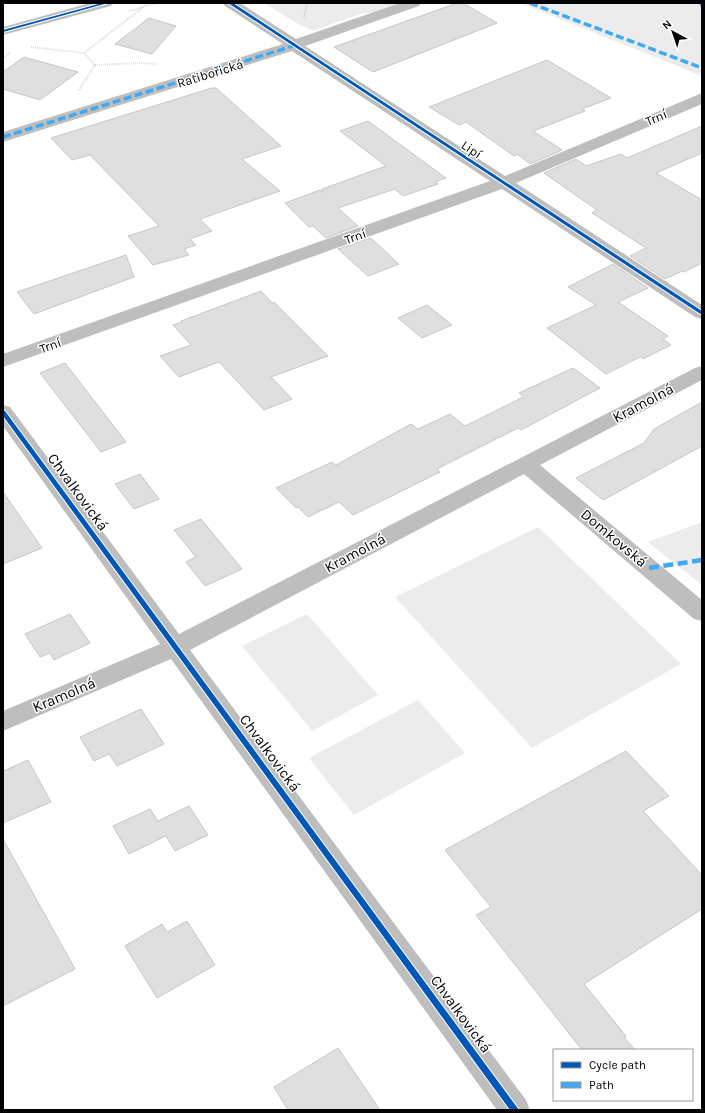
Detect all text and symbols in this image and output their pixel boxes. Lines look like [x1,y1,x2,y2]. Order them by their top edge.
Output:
north arrow [653,12,693,52]
text: N [660,17,674,32]
street label: Ratibořická [175,56,245,91]
street label: Trní [643,106,669,129]
street label: Lipí [459,137,485,162]
street label: Trní [342,226,368,247]
street label: Trní [37,335,63,356]
street label: Kramolná [609,379,677,427]
street label: Chvalkovická [44,450,112,534]
street label: Domkovská [577,505,651,571]
street label: Kramolná [321,529,389,577]
street label: Kramolná [30,674,98,716]
street label: Chvalkovická [236,711,304,795]
street label: Chvalkovická [427,972,495,1056]
legend [553,1049,693,1101]
text: Cycle path [589,1058,646,1072]
text: Path [589,1078,614,1092]

